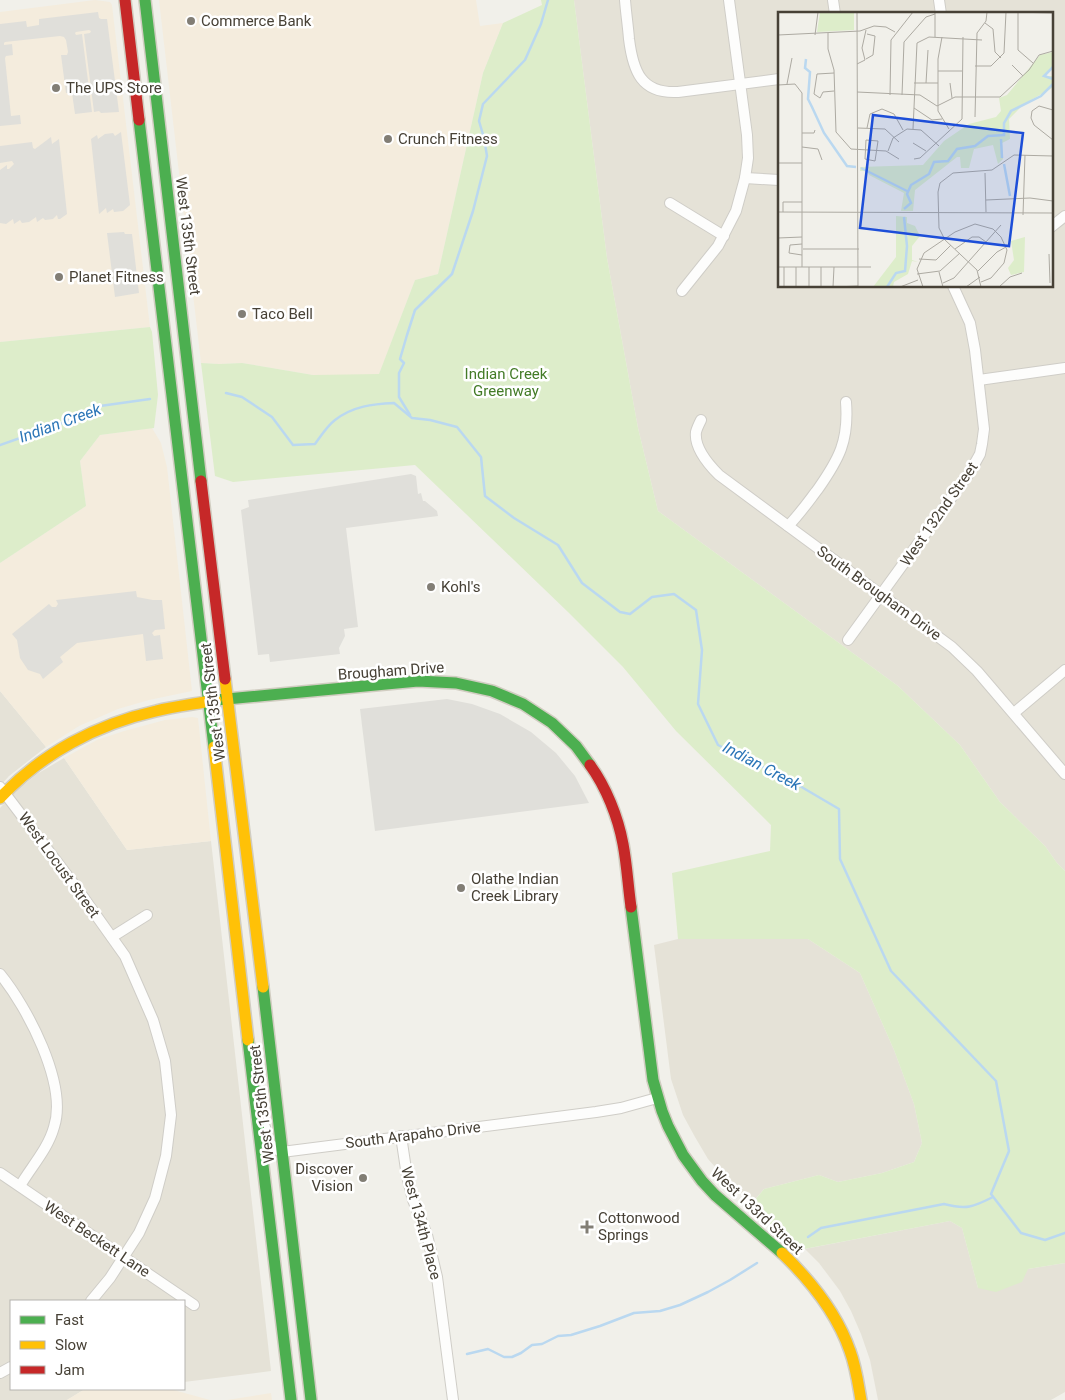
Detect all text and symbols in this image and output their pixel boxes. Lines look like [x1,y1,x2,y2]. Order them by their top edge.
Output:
place label: Commerce Bank [201,12,312,30]
inset map [778,12,1052,288]
marker: Commerce Bank [185,15,197,27]
place label: The UPS Store [66,79,162,97]
marker: The UPS Store [50,82,62,94]
place label: Crunch Fitness [398,130,498,148]
marker: Crunch Fitness [382,133,394,145]
street label: West 135th Street [172,176,204,296]
place label: Planet Fitness [69,268,164,286]
marker: Planet Fitness [53,271,65,283]
place label: Taco Bell [252,305,313,323]
marker: Taco Bell [236,308,248,320]
park label: Indian Creek Greenway [465,365,548,400]
water label: Indian Creek [16,399,105,447]
street label: West 132nd Street [896,458,982,569]
street label: South Brougham Drive [813,542,945,644]
place label: Kohl's [441,578,480,596]
marker: Kohl's [425,581,437,593]
street label: West 135th Street [197,642,229,762]
street label: Brougham Drive [337,658,445,684]
water label: Indian Creek [720,737,805,795]
street label: West Locust Street [15,809,103,921]
place label: Olathe Indian Creek Library [471,870,559,905]
marker: Olathe Indian Creek Library [455,882,467,894]
street label: West 135th Street [246,1044,278,1164]
street label: South Arapaho Drive [344,1118,482,1152]
place label: Discover Vision [295,1160,353,1195]
street label: West 134th Place [397,1164,445,1282]
street label: West 133rd Street [707,1164,807,1258]
marker: Discover Vision [357,1172,369,1184]
street label: West Beckett Lane [41,1197,153,1281]
place label: Cottonwood Springs [598,1209,680,1244]
marker: Cottonwood Springs [580,1220,594,1234]
legend [10,1300,185,1390]
text: Fast [55,1311,84,1329]
text: Slow [55,1336,87,1354]
text: Jam [55,1361,85,1379]

